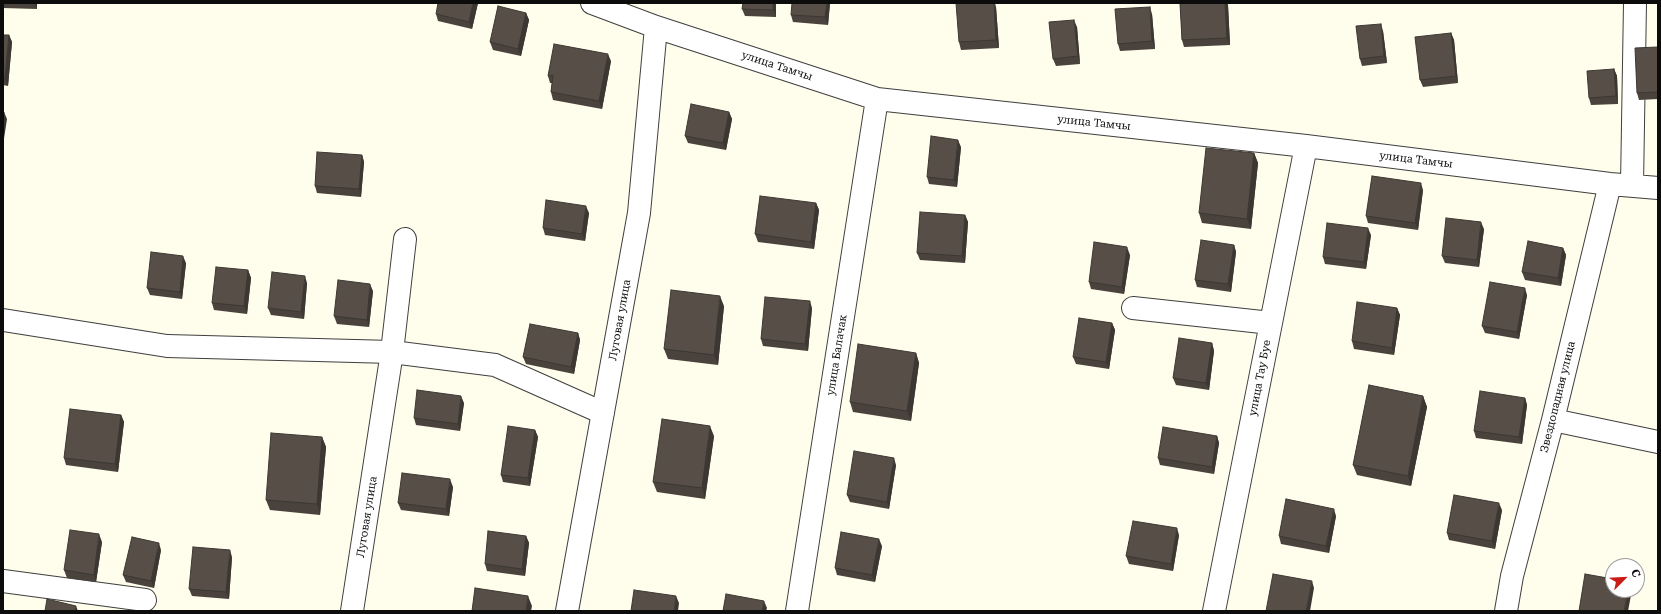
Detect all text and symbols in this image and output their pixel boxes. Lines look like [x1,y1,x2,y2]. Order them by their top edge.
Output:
street label: улица Тамчы [740,48,814,84]
street label: улица Тамчы [1057,113,1131,133]
street label: улица Тамчы [1379,149,1453,171]
street label: Луговая улица [606,278,634,362]
street label: улица Балачак [824,313,850,397]
street label: улица Тау Буе [1246,339,1274,417]
street label: Звездопадная улица [1538,340,1578,454]
street label: Луговая улица [354,475,380,559]
north arrow [1605,558,1645,598]
text: С [1628,567,1643,579]

